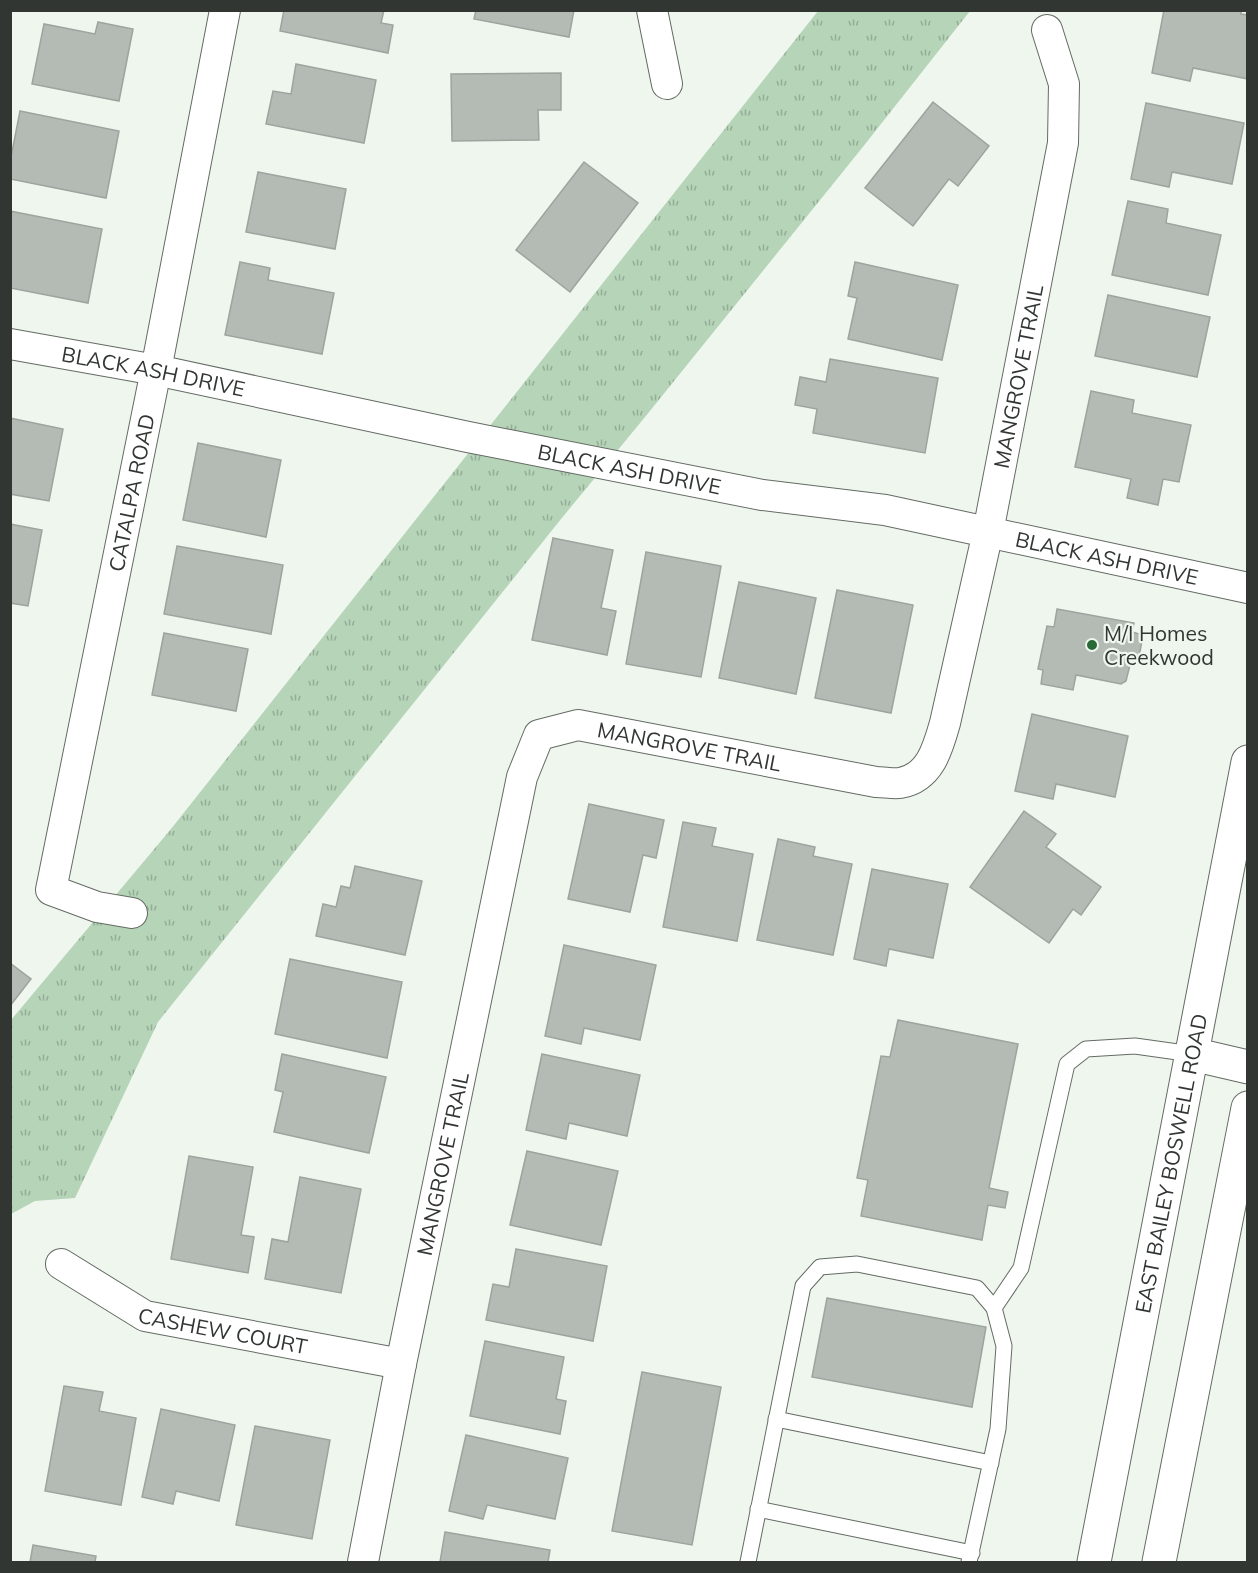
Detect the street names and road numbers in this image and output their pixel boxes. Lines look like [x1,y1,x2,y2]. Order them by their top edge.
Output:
street label: MANGROVE TRAIL [988,282,1049,471]
street label: BLACK ASH DRIVE [60,340,248,402]
street label: CATALPA ROAD [103,411,160,574]
street label: BLACK ASH DRIVE [536,438,723,500]
street label: BLACK ASH DRIVE [1013,525,1201,590]
street label: MANGROVE TRAIL [595,716,784,777]
street label: EAST BAILEY BOSWELL ROAD [1129,1011,1212,1315]
street label: MANGROVE TRAIL [411,1069,474,1258]
street label: CASHEW COURT [136,1302,310,1359]

